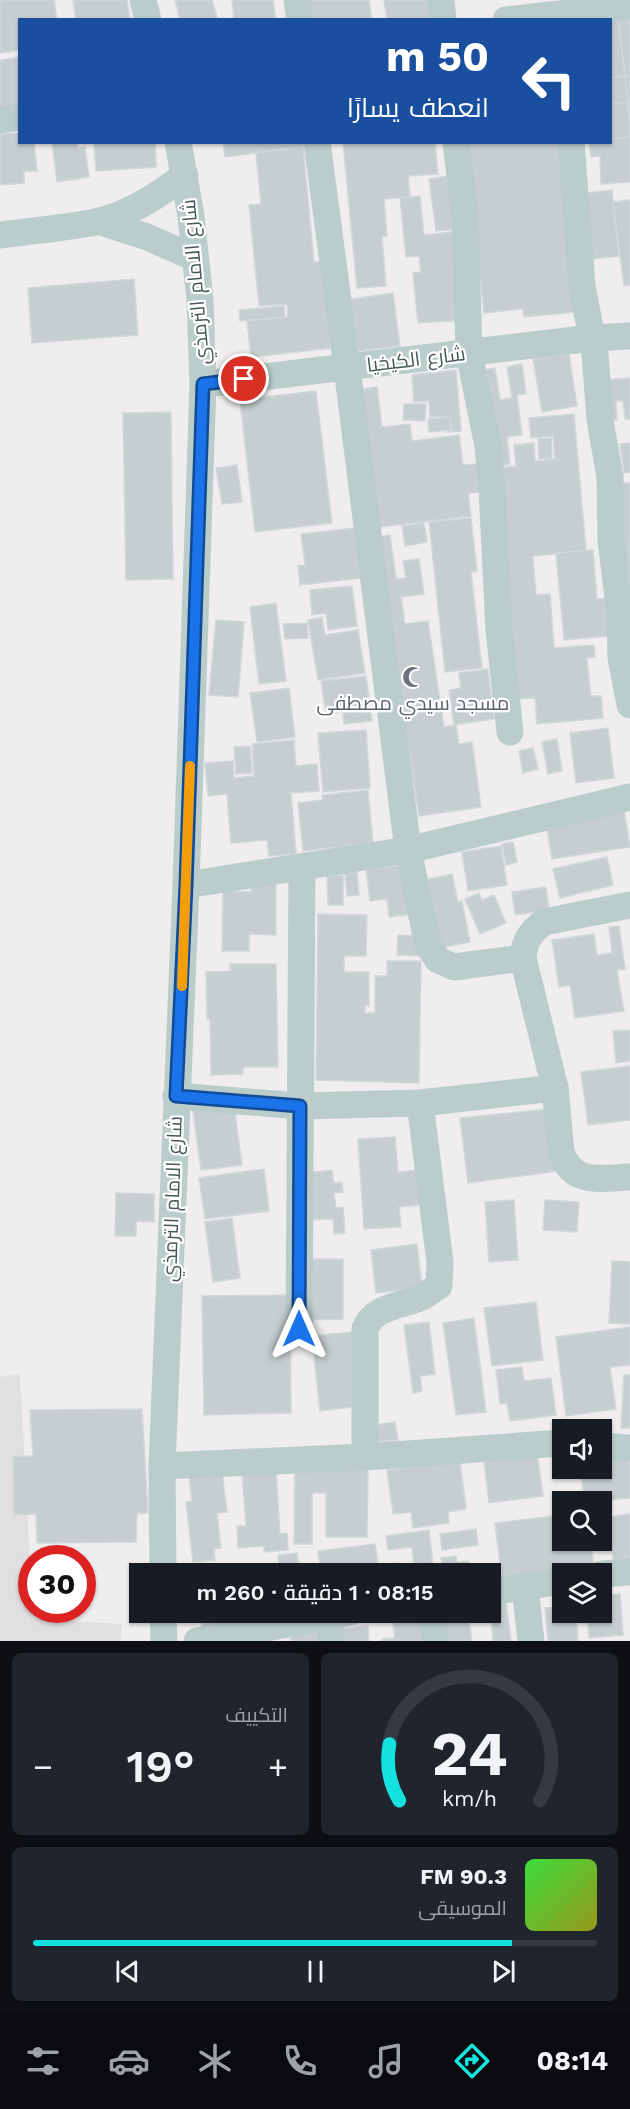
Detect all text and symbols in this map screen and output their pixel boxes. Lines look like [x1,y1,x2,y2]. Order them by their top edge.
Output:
text: 50 m [386,32,489,81]
icon: left [510,42,588,120]
text: انعطف يسارًا [347,92,489,124]
street label: شارع الامام الترمذي [176,198,218,366]
street label: شارع الكيخيا [365,341,467,379]
pin [218,353,269,404]
icon: arrive [227,362,260,395]
mosque icon: مسجد سيدي مصطفى [401,665,425,689]
place label: مسجد سيدي مصطفى [317,691,509,719]
street label: شارع الامام الترمذي [157,1116,191,1283]
position arrow [267,1297,331,1361]
map controls [552,1419,612,1623]
button: sound [552,1419,612,1479]
button: search [552,1491,612,1551]
speed limit sign: 30 [18,1545,96,1623]
button: layers [552,1563,612,1623]
text: 08:15 · 1 دقيقة · 260 m [197,1580,433,1605]
text: التكييف [225,1703,288,1727]
text: 24 [431,1717,508,1790]
text: 19° [126,1740,195,1793]
text: − [33,1747,53,1786]
text: + [268,1747,288,1786]
text: km/h [442,1786,497,1811]
text: 90.3 FM [420,1864,507,1889]
text: الموسيقى [418,1896,507,1920]
icon: previous [111,1955,144,1988]
icon: pause [299,1955,332,1988]
icon: next [487,1955,520,1988]
icon: filters [22,2040,64,2082]
icon: car [108,2040,150,2082]
icon: climate [194,2040,236,2082]
icon: phone [279,2040,321,2082]
icon: music [365,2040,407,2082]
icon: directions [451,2040,493,2082]
text: 08:14 [537,2045,608,2077]

